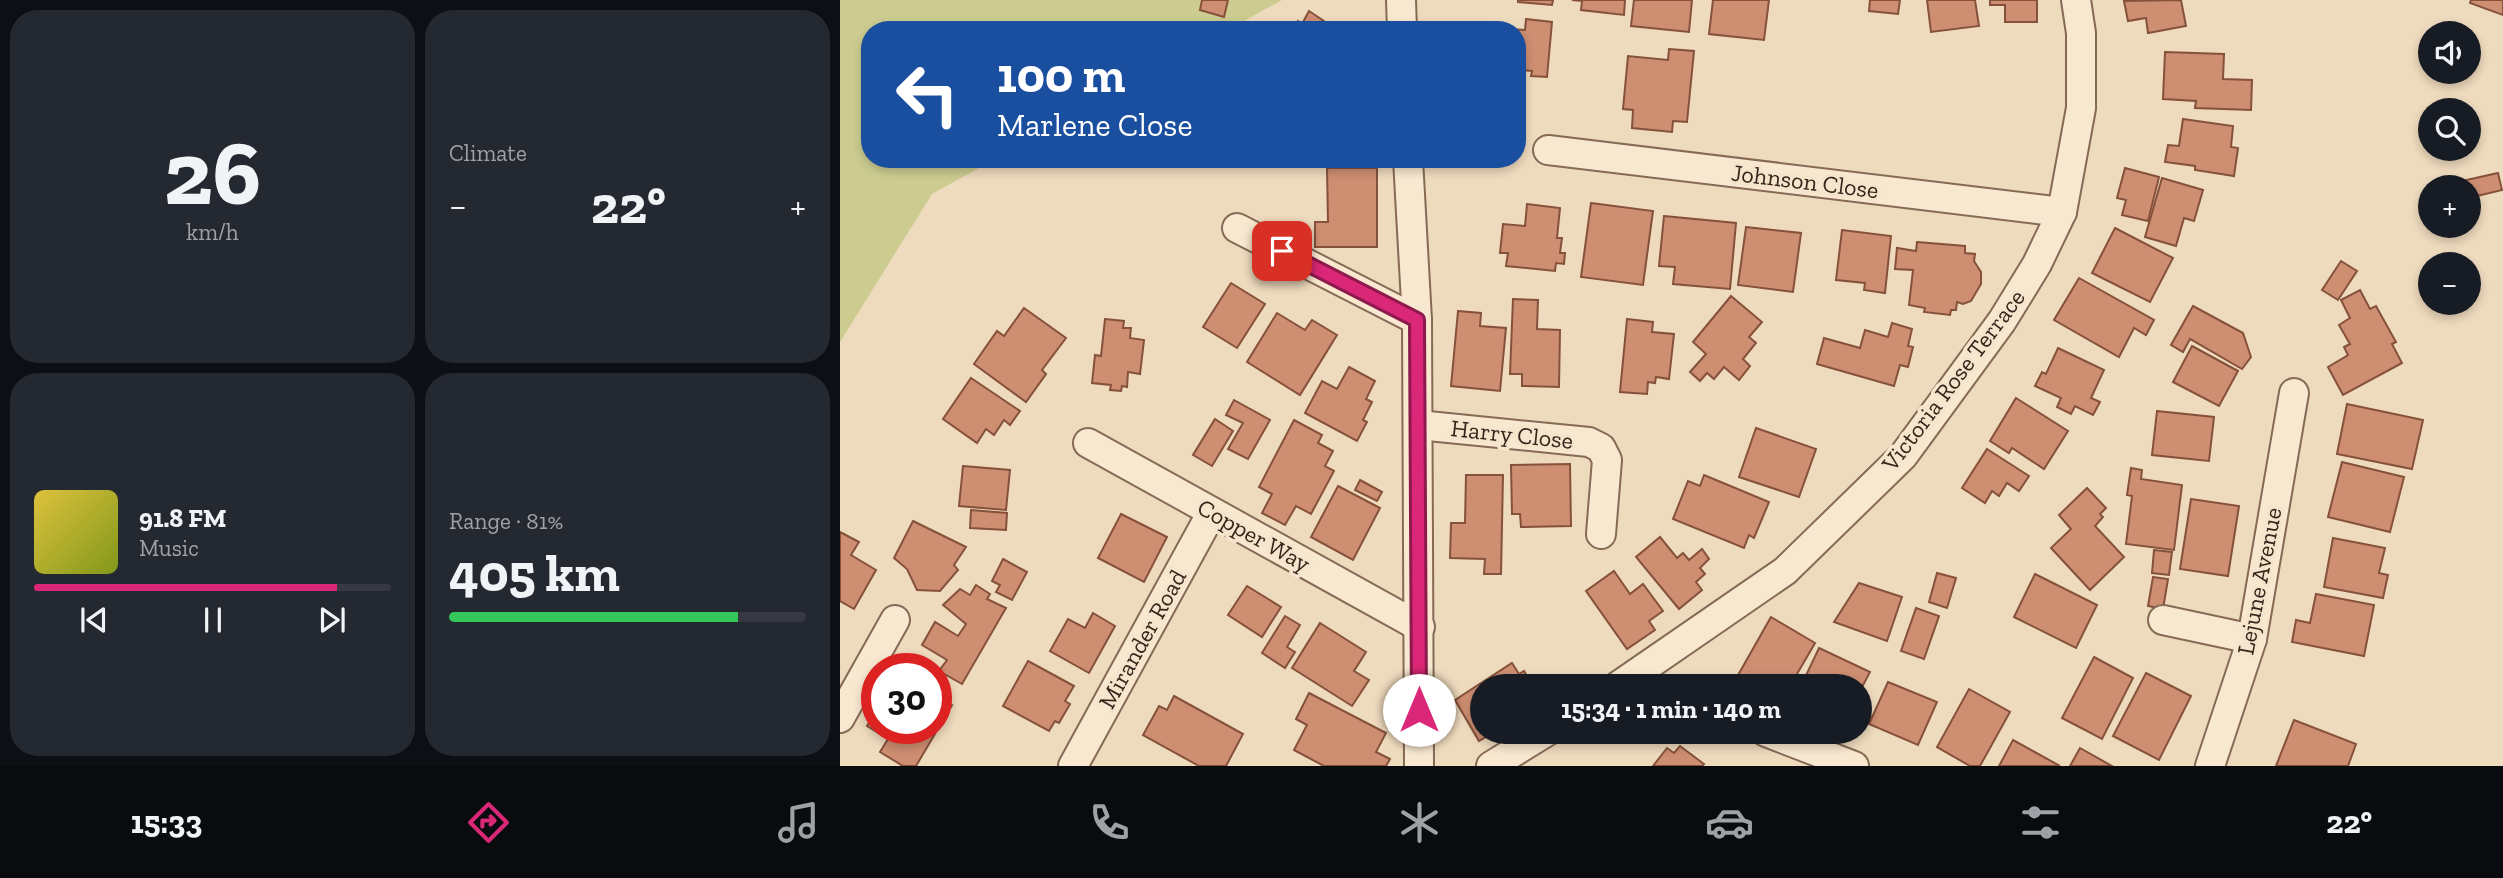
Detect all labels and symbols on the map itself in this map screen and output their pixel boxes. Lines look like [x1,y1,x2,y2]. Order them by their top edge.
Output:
street label: Johnson Close [1730,158,1880,204]
pin [1252,221,1312,281]
street label: Victoria Rose Terrace [1875,283,2031,478]
street label: Harry Close [1449,413,1575,455]
street label: Copper Way [1192,492,1316,578]
street label: Lejune Avenue [2230,505,2288,657]
street label: Mirander Road [1092,564,1192,714]
speed limit sign: 30 [861,653,952,744]
position arrow [1382,673,1456,747]

